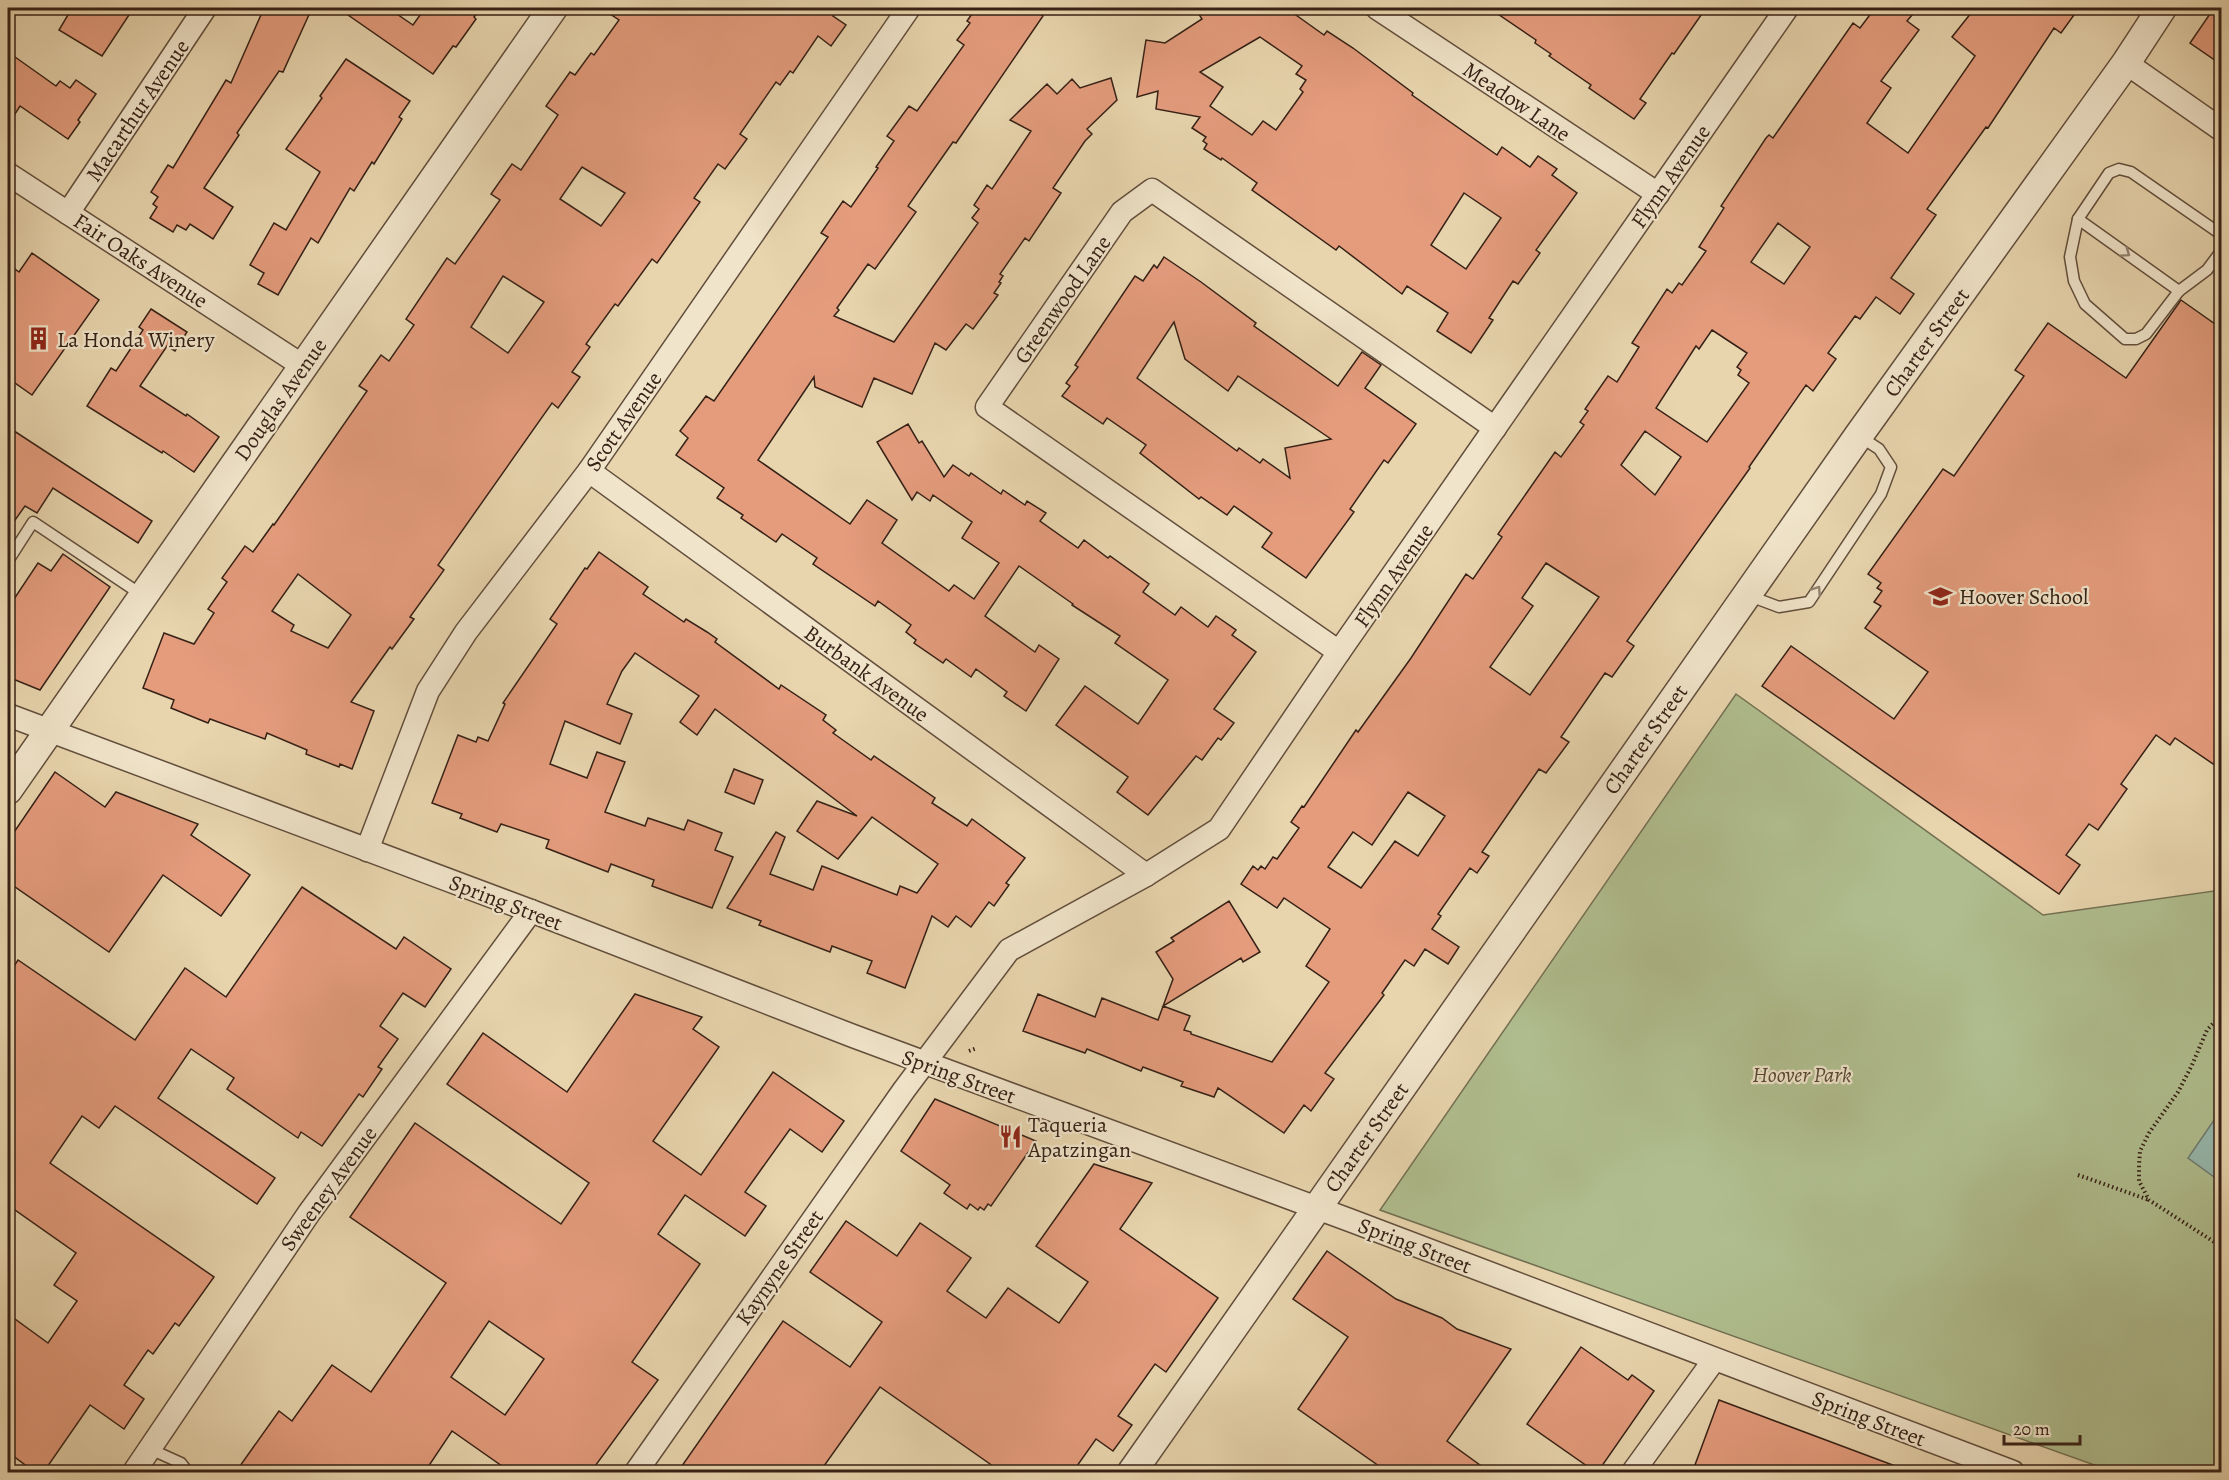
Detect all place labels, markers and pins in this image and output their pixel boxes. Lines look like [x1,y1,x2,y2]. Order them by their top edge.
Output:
place label: La Honda Winery [57,325,215,355]
building icon: La Honda Winery [26,326,52,352]
place label: Hoover School [1959,582,2088,612]
school or university icon: Hoover School [1928,583,1954,609]
place label: Taqueria Apatzingan [1027,1110,1131,1165]
restaurant icon: Taqueria Apatzingan [997,1124,1023,1150]

